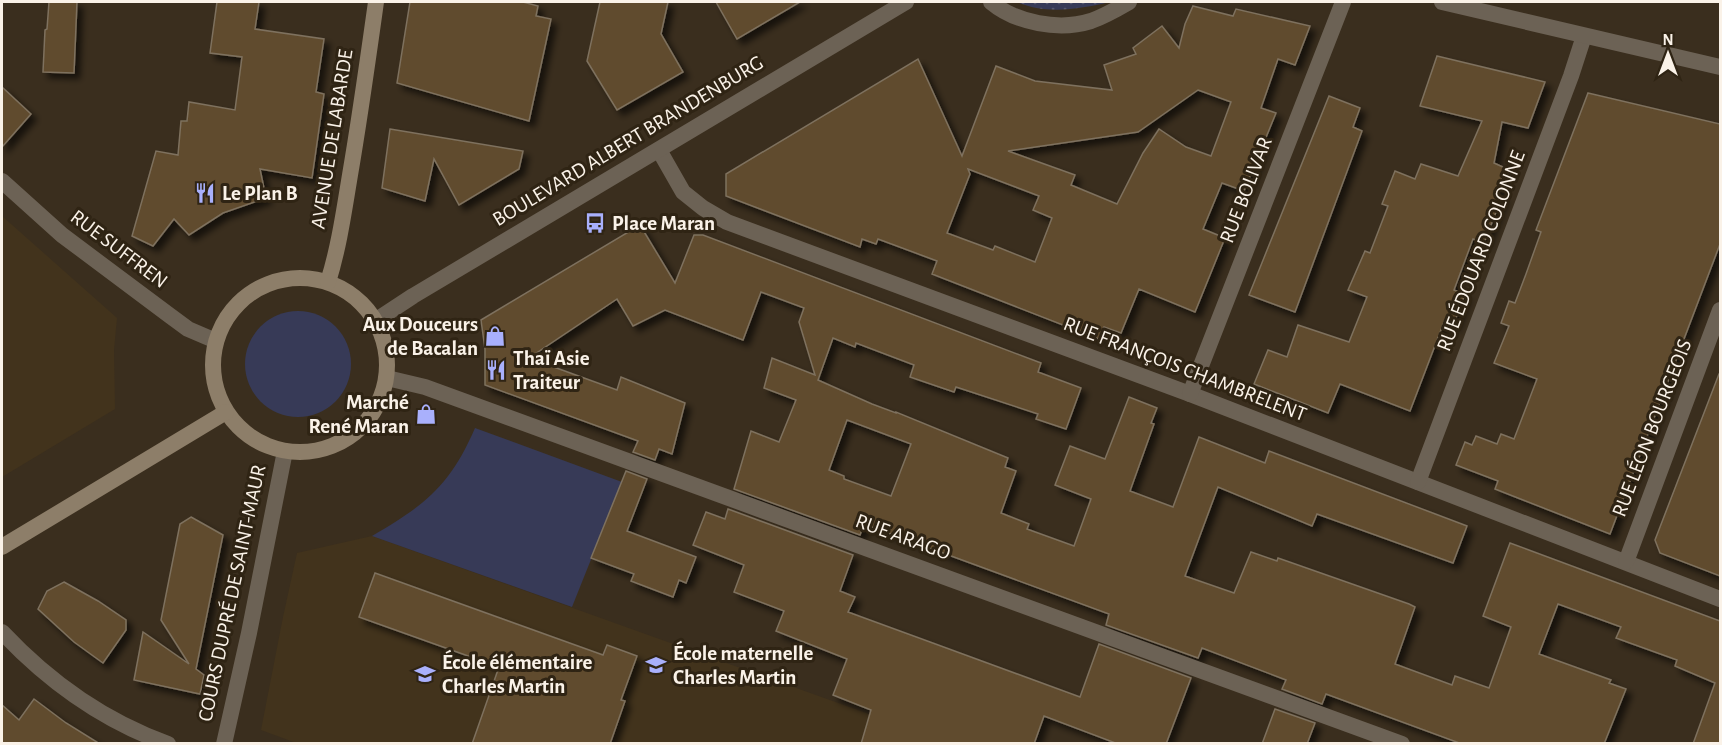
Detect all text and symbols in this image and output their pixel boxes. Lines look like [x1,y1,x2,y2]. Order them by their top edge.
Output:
north arrow [1638,24,1698,84]
text: N [1662,32,1674,48]
street label: AVENUE DE LABARDE [307,48,357,230]
street label: BOULEVARD ALBERT BRANDENBURG [489,52,767,230]
street label: RUE BOLIVAR [1216,134,1276,246]
street label: RUE ÉDOUARD COLONNE [1431,147,1529,354]
restaurant icon: Le Plan B [193,181,217,205]
place label: Le Plan B [222,183,298,204]
street label: RUE SUFFREN [67,206,171,292]
bus stop icon: Place Maran [583,211,607,235]
place label: Place Maran [612,213,715,234]
street label: RUE FRANÇOIS CHAMBRELENT [1061,313,1309,425]
place label: Aux Douceurs de Bacalan [363,314,478,359]
shop icon: Aux Douceurs de Bacalan [483,324,507,348]
street label: RUE LÉON BOURGEOIS [1607,336,1696,520]
place label: Thaï Asie Traiteur [513,348,590,393]
restaurant icon: Thaï Asie Traiteur [484,358,508,382]
place label: Marché René Maran [309,392,409,437]
shop icon: Marché René Maran [414,402,438,426]
street label: COURS DUPRÉ DE SAINT-MAUR [193,462,270,723]
street label: RUE ARAGO [853,510,953,564]
place label: École maternelle Charles Martin [673,640,814,688]
place label: École élémentaire Charles Martin [442,649,593,697]
school or university icon: École maternelle Charles Martin [644,653,668,677]
school or university icon: École élémentaire Charles Martin [413,662,437,686]

